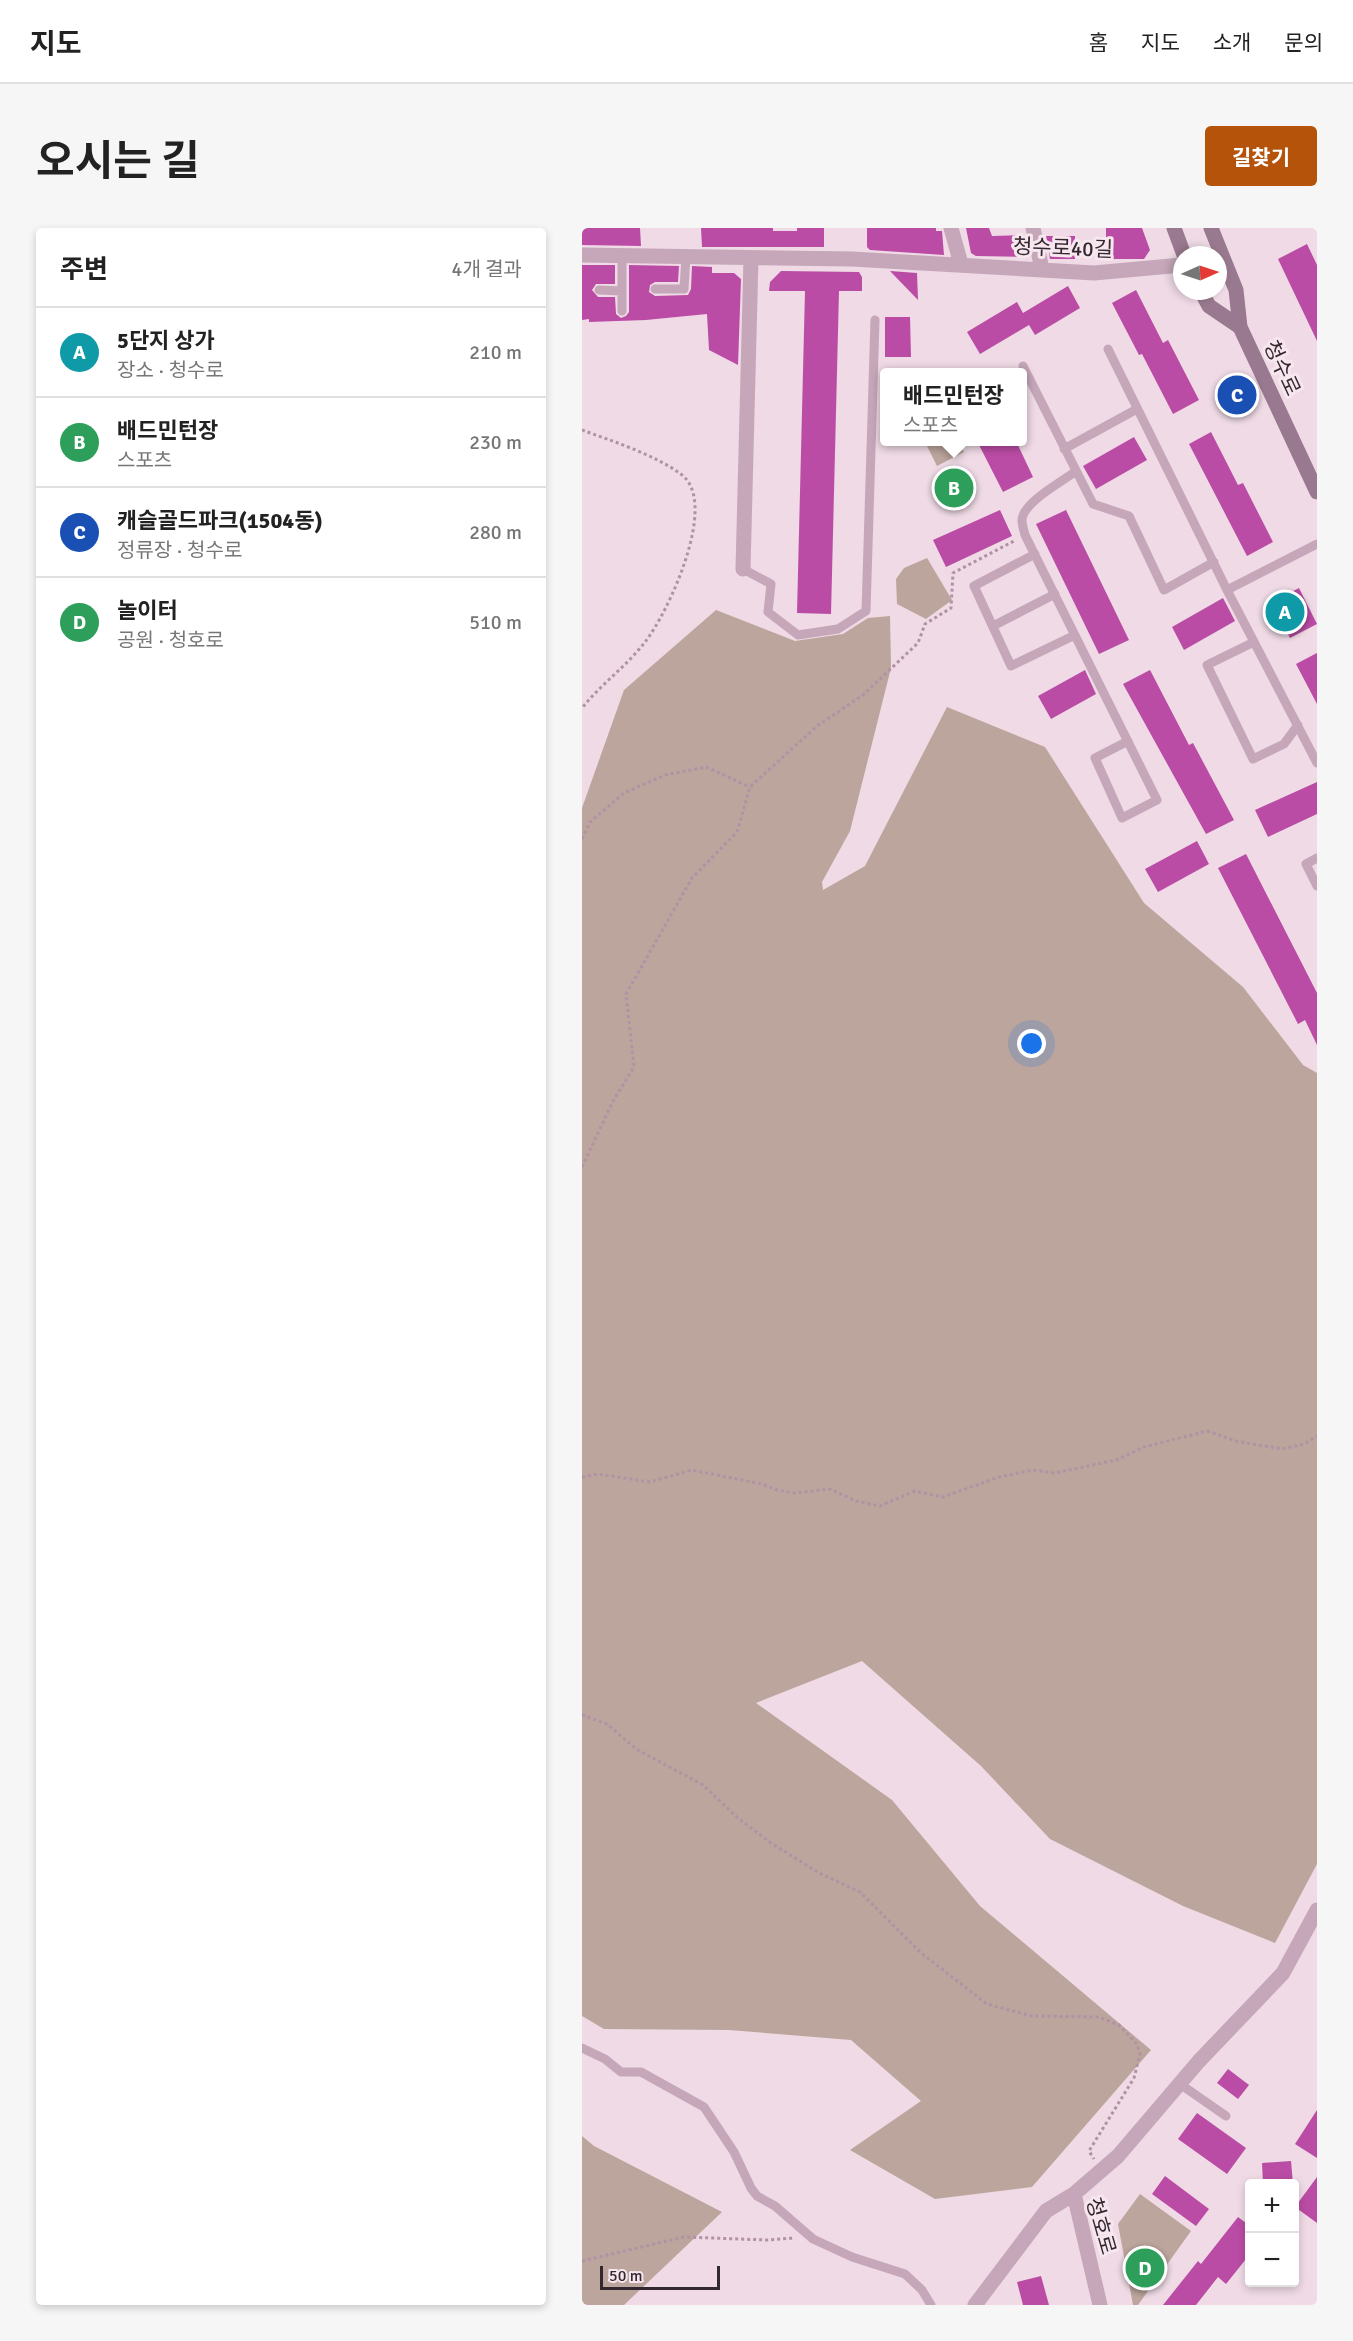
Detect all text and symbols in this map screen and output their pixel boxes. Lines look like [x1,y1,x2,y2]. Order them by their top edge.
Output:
text: 지도 [30,27,82,61]
text: 홈 [1089,30,1108,56]
text: 지도 [1141,30,1180,56]
text: 소개 [1213,30,1251,56]
text: 문의 [1284,30,1323,56]
button: 길찾기 [1205,126,1317,186]
text: 오시는 길 [36,136,200,187]
street label: 청수로40길 [1013,233,1113,263]
north arrow [1173,246,1227,300]
text: 주변 [60,254,108,286]
text: 4개 결과 [452,257,522,282]
text: 5단지 상가 [117,327,215,354]
street label: 청수로 [1258,336,1306,400]
text: A [73,340,86,365]
text: 210 m [469,340,522,365]
text: 장소 · 청수로 [117,358,224,383]
popup [880,368,1027,446]
pin: C [1218,372,1256,418]
text: 배드민턴장 [903,382,1004,409]
text: 스포츠 [903,413,958,438]
text: 배드민턴장 [117,417,218,444]
text: B [73,430,86,455]
text: 230 m [469,430,522,455]
text: 스포츠 [117,448,172,473]
pin: B [934,466,974,510]
text: 캐슬골드파크(1504동) [117,507,323,534]
text: C [73,520,86,545]
text: 280 m [469,520,522,545]
text: 정류장 · 청수로 [117,538,242,563]
pin: A [1266,590,1304,634]
text: 놀이터 [117,597,178,624]
text: D [73,610,86,635]
text: 510 m [469,610,522,635]
text: 공원 · 청호로 [117,628,224,653]
your location [1017,1029,1046,1058]
map controls [1245,2179,1299,2287]
button: + [1245,2179,1299,2233]
street label: 청호로 [1081,2195,1121,2257]
button: − [1245,2233,1299,2287]
pin: D [1126,2246,1164,2290]
scale bar [600,2263,720,2290]
text: 50 m [609,2266,643,2286]

